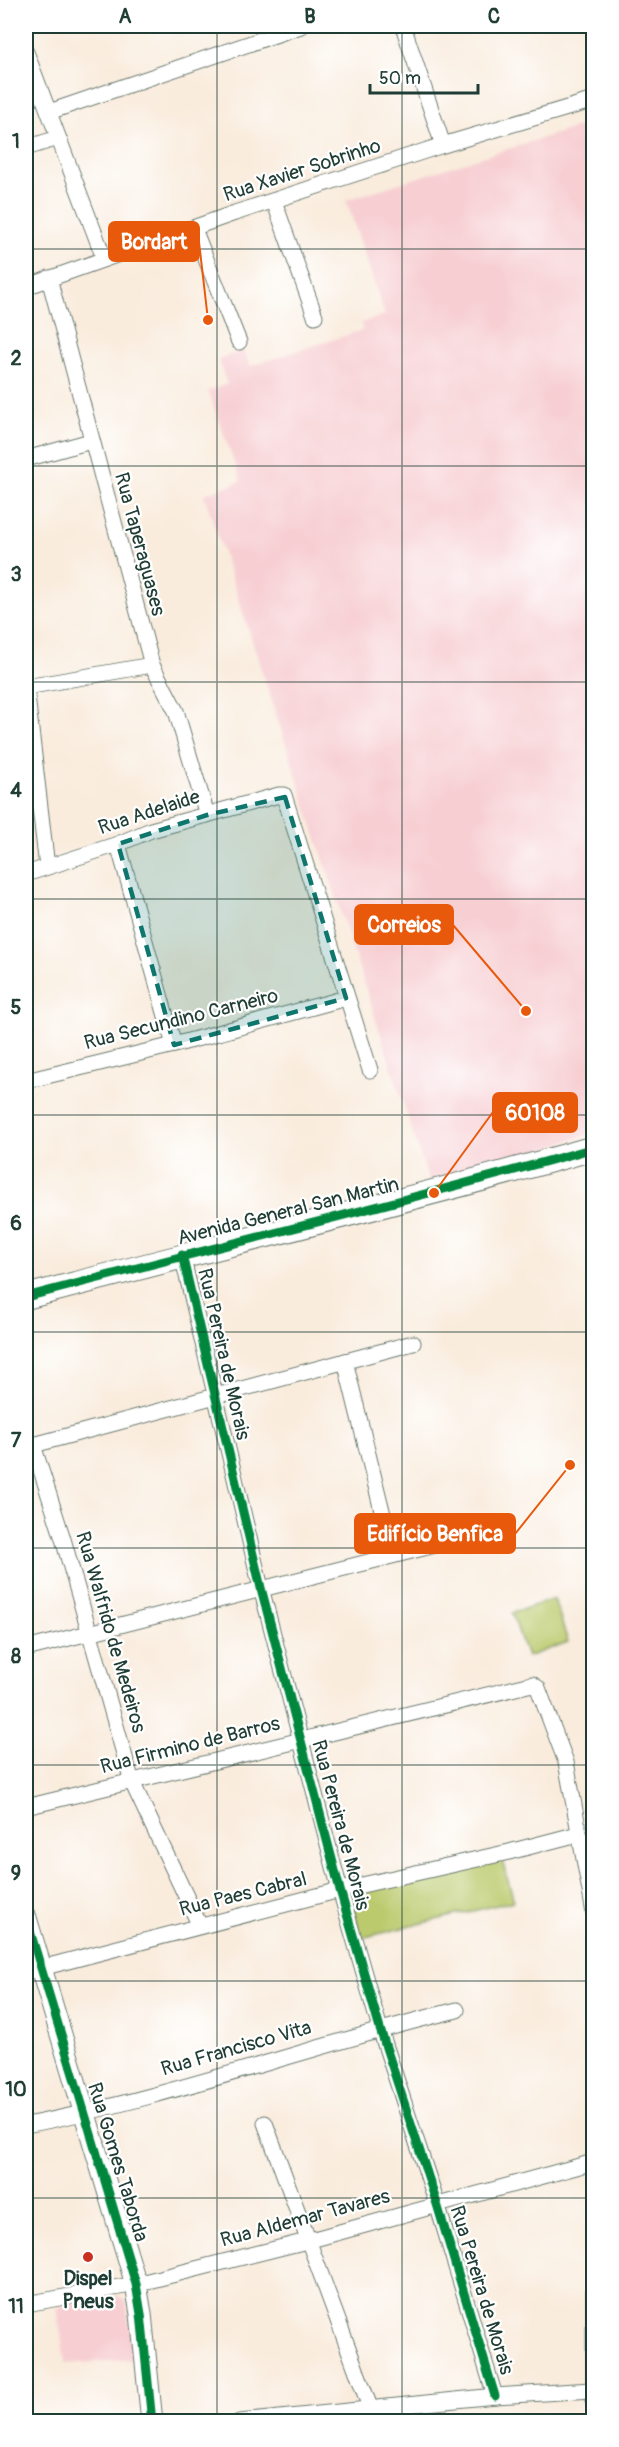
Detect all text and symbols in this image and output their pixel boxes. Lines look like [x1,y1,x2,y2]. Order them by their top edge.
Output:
text: A [119,4,132,29]
text: B [304,4,316,29]
text: C [488,4,500,29]
scale bar [370,57,478,95]
text: 50 m [379,67,421,90]
text: 1 [12,129,20,154]
street label: Rua Xavier Sobrinho [220,133,384,207]
callout: Bordart [109,222,199,261]
text: Bordart [121,229,188,256]
text: 2 [10,346,22,371]
street label: Rua Taperaguases [109,470,171,618]
text: 3 [10,562,22,587]
text: 4 [10,778,22,803]
street label: Rua Adelaide [95,784,203,840]
callout: Correios [355,905,453,944]
text: Correios [367,912,441,939]
street label: Rua Secundino Carneiro [81,983,281,1055]
text: 5 [11,995,22,1020]
callout: 60108 [493,1093,577,1132]
text: 60108 [505,1100,565,1127]
street label: Avenida General San Martin [175,1171,401,1251]
text: 6 [10,1211,22,1236]
street label: Rua Pereira de Morais [192,1266,256,1442]
text: 7 [11,1428,22,1453]
callout: Edifício Benfica [355,1514,515,1553]
text: Edifício Benfica [367,1521,503,1548]
street label: Rua Walfrido de Medeiros [70,1529,152,1735]
text: 8 [11,1644,21,1669]
street label: Rua Firmino de Barros [98,1711,283,1779]
street label: Rua Pereira de Morais [306,1737,376,1913]
text: 9 [11,1861,21,1886]
street label: Rua Paes Cabral [177,1866,309,1922]
street label: Rua Francisco Vita [158,2015,314,2081]
text: 10 [5,2077,27,2102]
street label: Rua Gomes Taborda [82,2079,154,2245]
street label: Rua Aldemar Tavares [218,2183,392,2253]
street label: Rua Pereira de Morais [444,2202,520,2378]
marker: Dispel Pneus [81,2250,95,2264]
place label: Dispel Pneus [62,2266,114,2314]
text: 11 [8,2294,24,2319]

